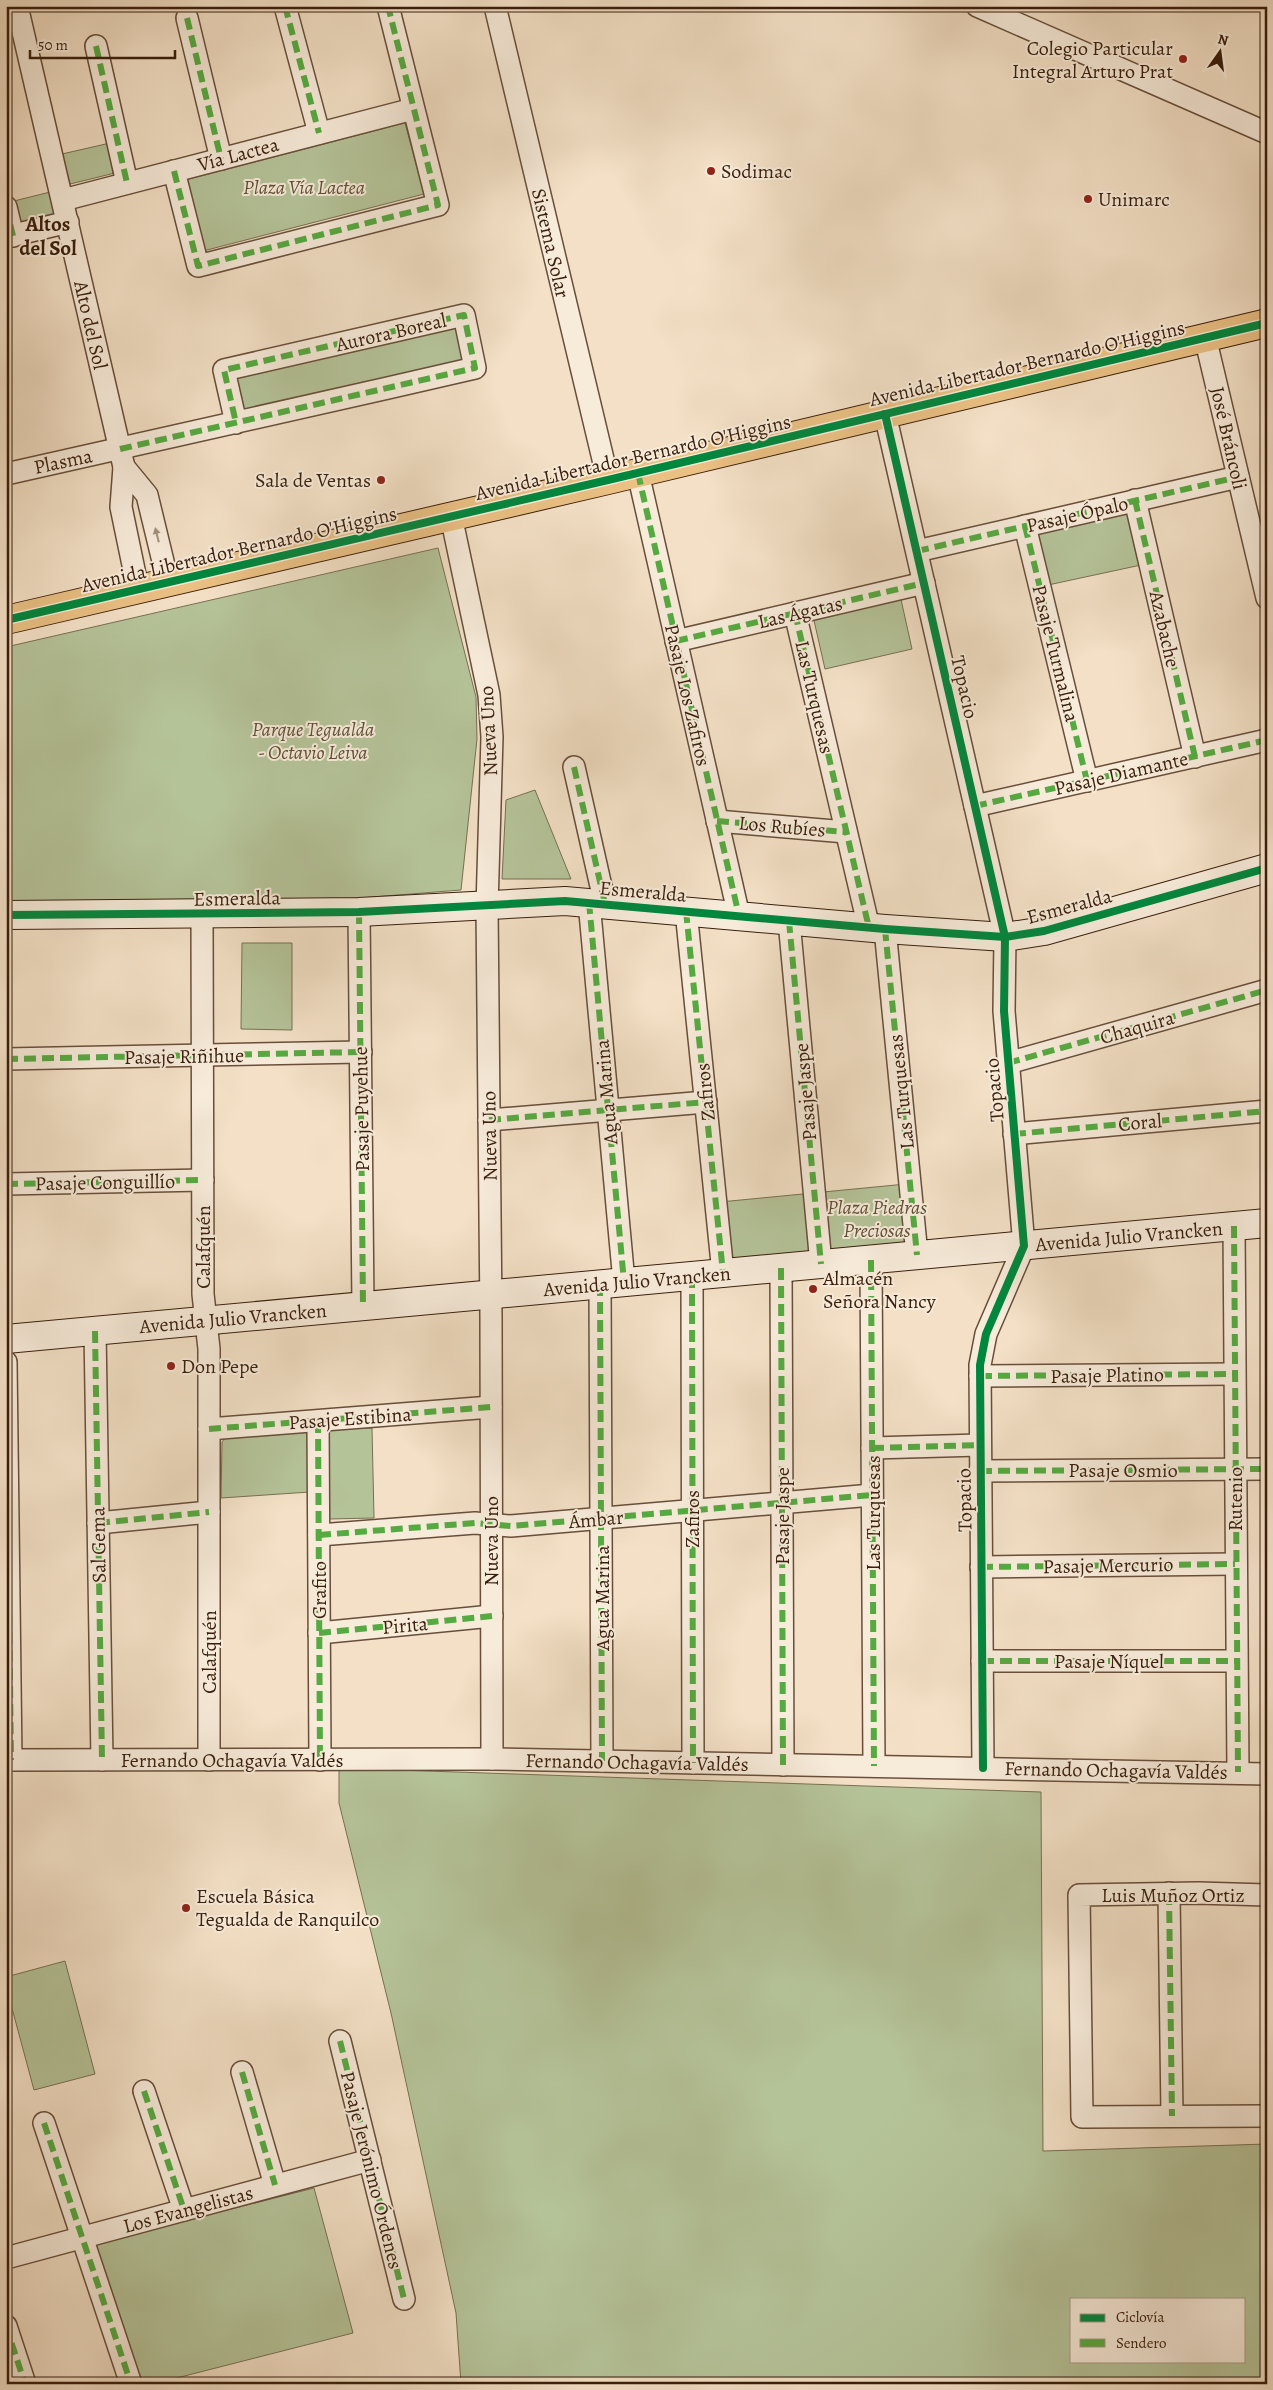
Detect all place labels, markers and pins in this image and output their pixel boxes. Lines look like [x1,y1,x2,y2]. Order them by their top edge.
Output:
place label: Colegio Particular Integral Arturo Prat [1012,35,1173,85]
marker: Colegio Particular Integral Arturo Prat [1177,53,1189,65]
place label: Sodimac [721,158,792,185]
marker: Sodimac [705,165,717,177]
place label: Unimarc [1098,186,1170,213]
marker: Unimarc [1082,193,1094,205]
place label: Sala de Ventas [255,467,371,494]
marker: Sala de Ventas [375,474,387,486]
place label: Almacén Señora Nancy [822,1265,937,1315]
marker: Almacén Señora Nancy [807,1283,819,1295]
place label: Don Pepe [181,1353,259,1380]
marker: Don Pepe [165,1360,177,1372]
place label: Escuela Básica Tegualda de Ranquilco [196,1883,379,1933]
marker: Escuela Básica Tegualda de Ranquilco [180,1902,192,1914]

